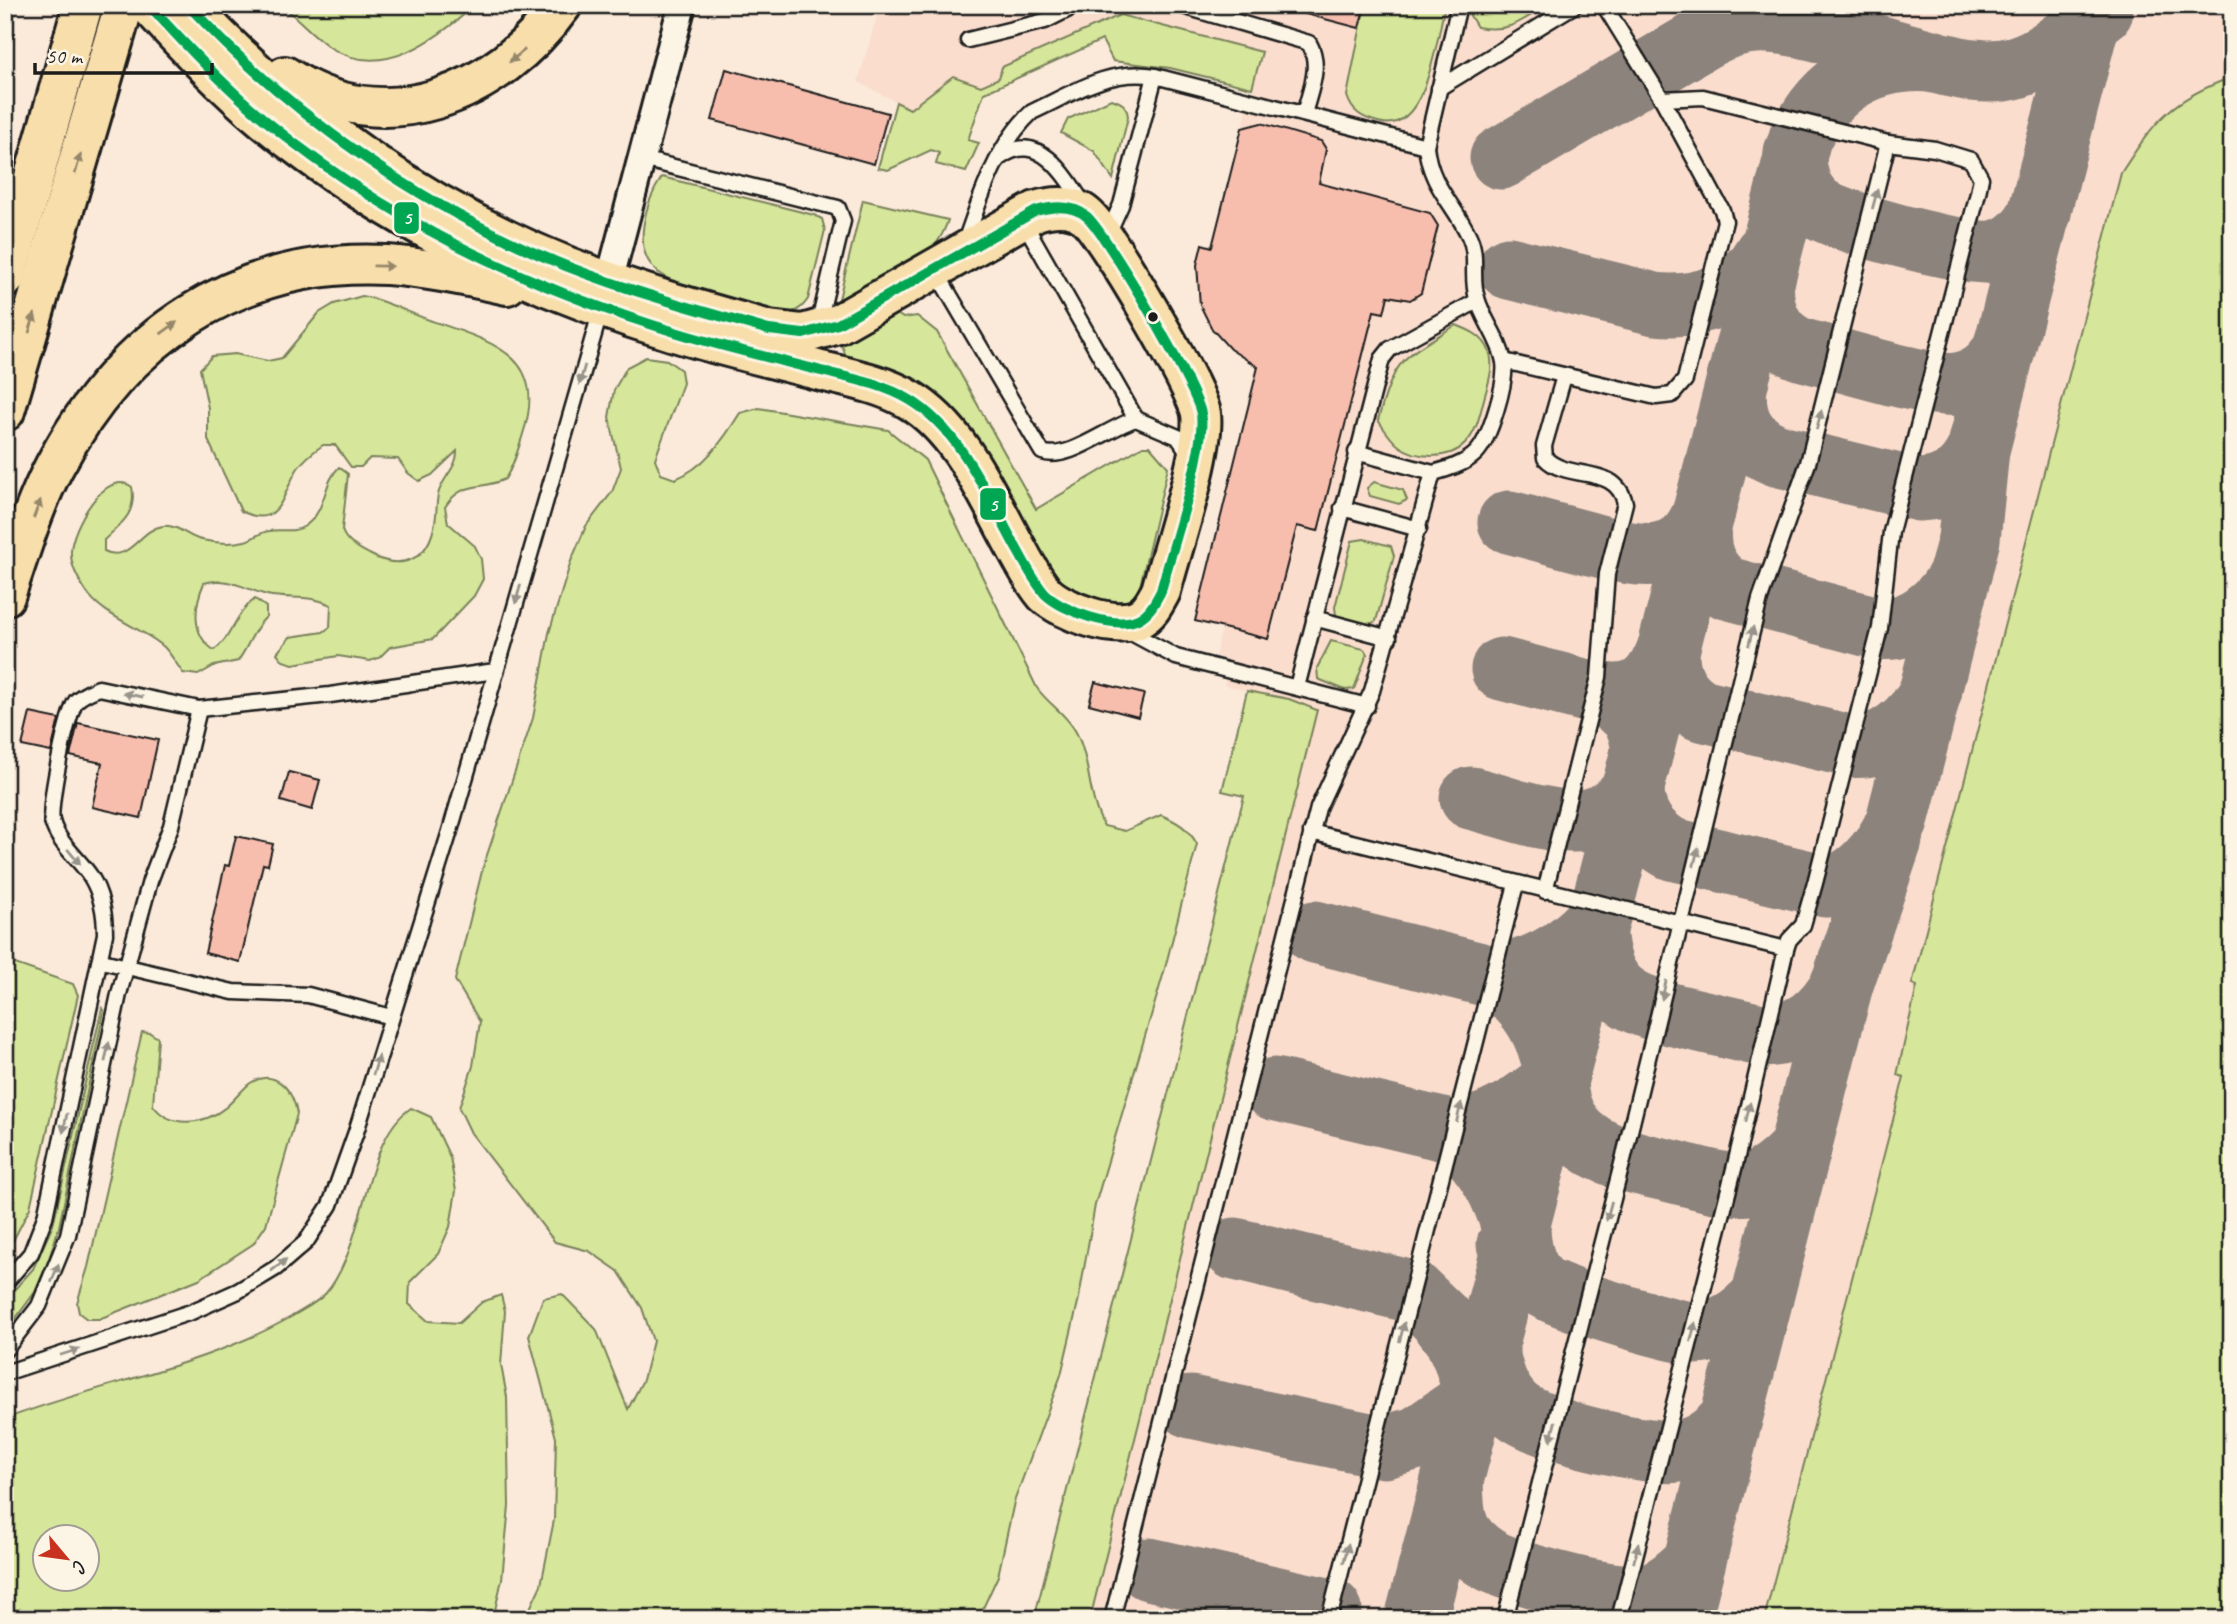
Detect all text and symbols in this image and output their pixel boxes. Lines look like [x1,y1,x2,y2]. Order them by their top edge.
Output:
scale bar [35,32,212,76]
text: 50 m [46,43,84,69]
one-way arrow [508,48,526,63]
one-way arrow [74,153,84,174]
one-way arrow [1870,188,1881,210]
line badge: 5 [393,201,420,235]
text: 5 [403,206,413,230]
one-way arrow [372,260,394,272]
unlabelled marker [1146,310,1160,324]
one-way arrow [27,312,37,333]
one-way arrow [160,321,178,335]
one-way arrow [576,365,586,386]
one-way arrow [1814,409,1825,431]
line badge: 5 [979,487,1007,521]
text: 5 [989,493,999,517]
one-way arrow [32,498,43,519]
one-way arrow [512,583,523,605]
one-way arrow [1746,625,1757,647]
one-way arrow [122,690,144,701]
one-way arrow [1690,846,1701,868]
one-way arrow [67,847,82,865]
one-way arrow [1658,979,1669,1001]
one-way arrow [102,1041,113,1063]
one-way arrow [372,1054,382,1075]
one-way arrow [1454,1101,1465,1123]
one-way arrow [1743,1101,1754,1123]
one-way arrow [60,1112,71,1134]
one-way arrow [1603,1200,1614,1222]
one-way arrow [270,1258,288,1272]
one-way arrow [49,1262,60,1283]
one-way arrow [1397,1321,1408,1343]
one-way arrow [1688,1321,1698,1342]
one-way arrow [60,1346,81,1357]
one-way arrow [1547,1420,1558,1442]
north arrow [32,1522,102,1592]
one-way arrow [1341,1541,1352,1563]
one-way arrow [1631,1542,1642,1564]
text: С [66,1556,93,1578]

